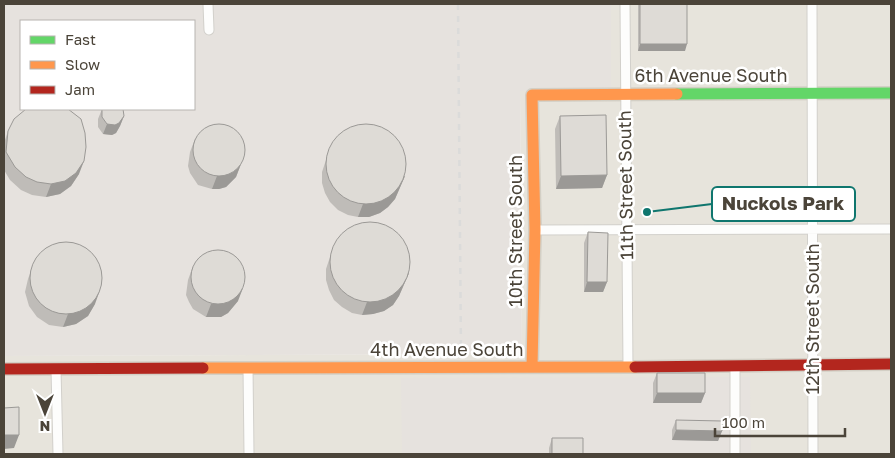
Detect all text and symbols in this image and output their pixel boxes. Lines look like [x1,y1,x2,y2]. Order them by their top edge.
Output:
legend [20,20,195,110]
text: Fast [65,30,96,48]
text: Slow [65,55,100,73]
street label: 6th Avenue South [634,64,788,86]
text: Jam [65,80,95,98]
street label: 11th Street South [613,110,637,260]
street label: 10th Street South [504,155,526,307]
callout: Nuckols Park [712,187,855,221]
text: Nuckols Park [722,191,844,214]
street label: 12th Street South [801,243,823,395]
street label: 4th Avenue South [370,338,524,360]
north arrow [20,388,70,438]
scale bar [715,406,845,438]
text: 100 m [722,413,765,431]
text: N [40,418,50,435]

